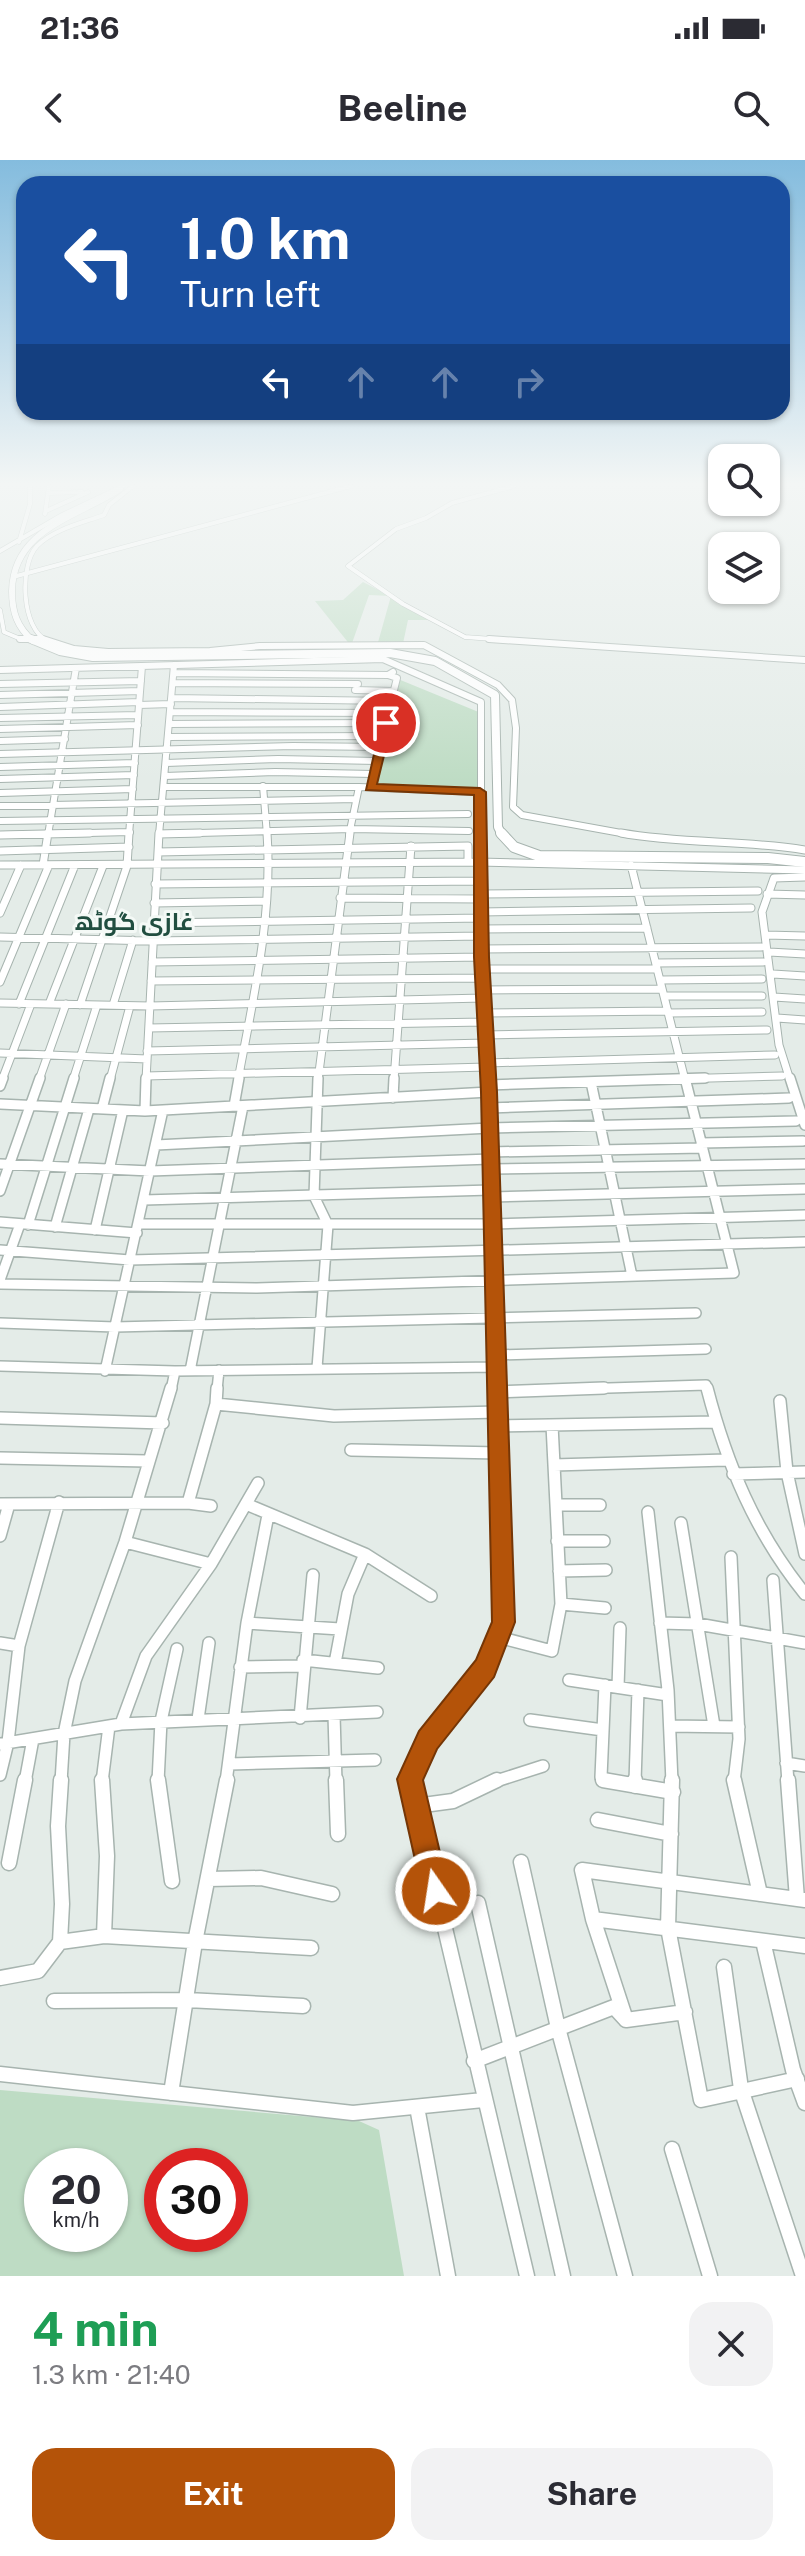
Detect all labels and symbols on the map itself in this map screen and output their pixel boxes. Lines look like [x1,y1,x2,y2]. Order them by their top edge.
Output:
pin [352,689,420,757]
district label: غازی گوٹھ [74,907,194,936]
position arrow [394,1849,478,1933]
speed limit sign: 30 [144,2148,248,2252]

